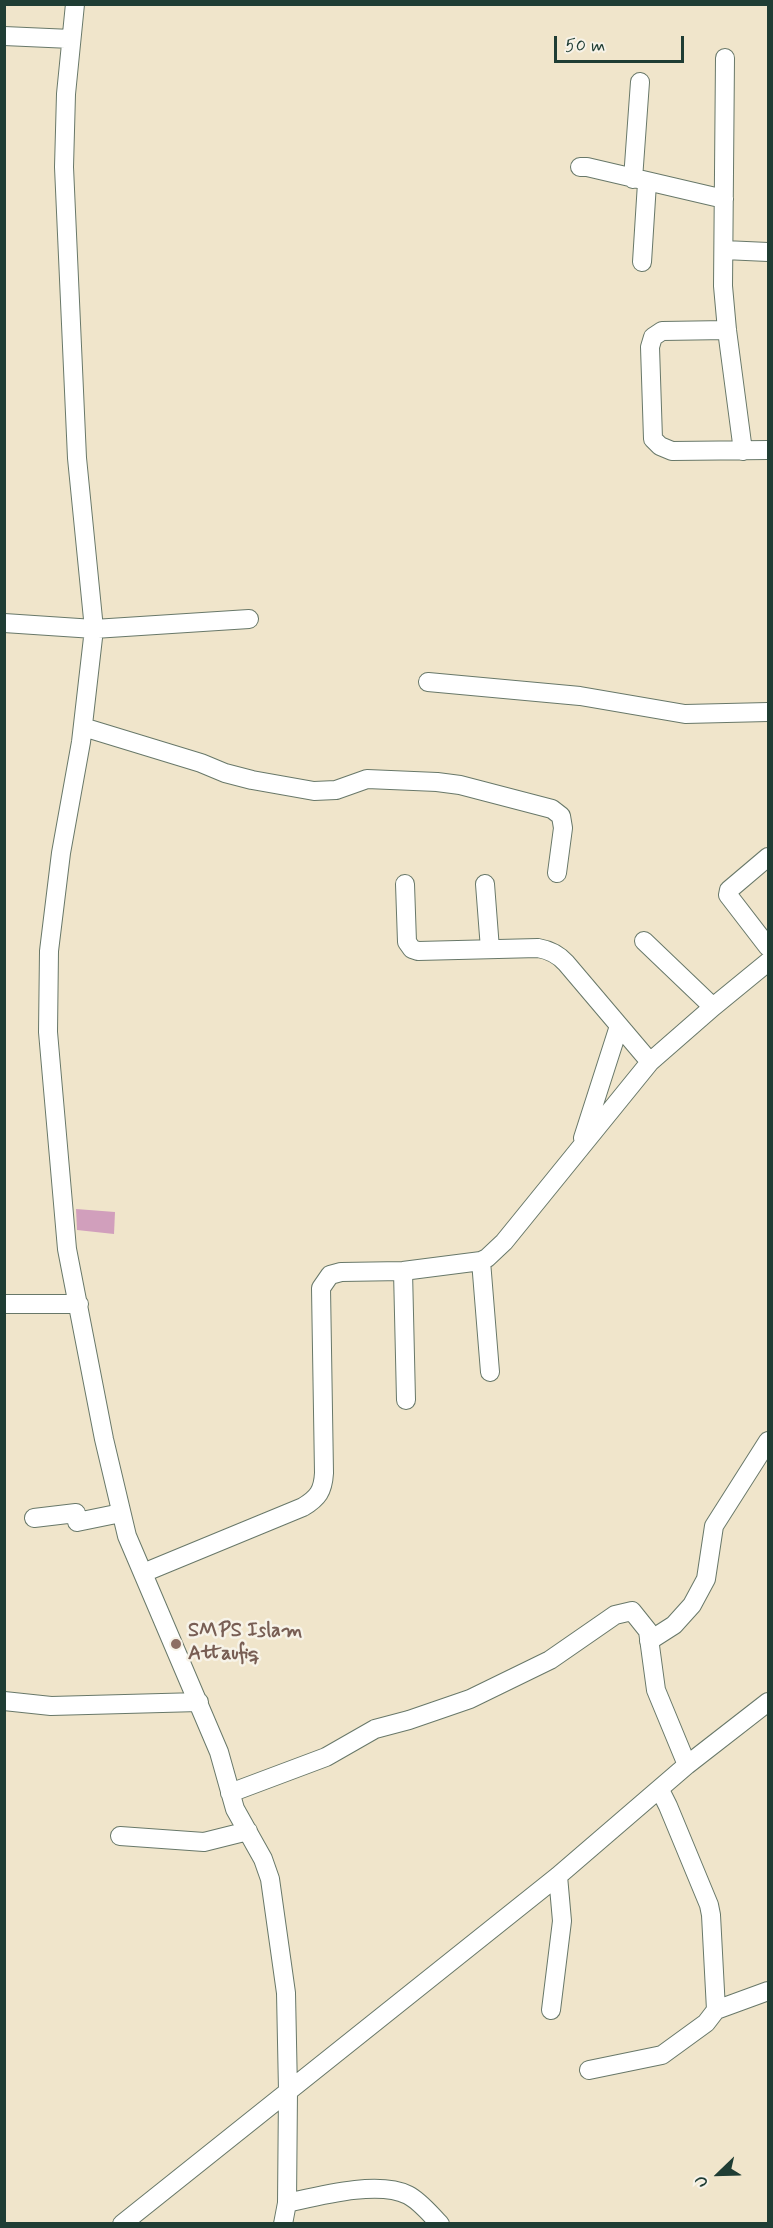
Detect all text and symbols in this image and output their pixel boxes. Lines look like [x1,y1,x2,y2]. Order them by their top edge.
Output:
scale bar [557,24,688,62]
text: 50 m [565,34,605,58]
place label: SMPS Islam Attaufiq [188,1620,302,1667]
marker: SMPS Islam Attaufiq [169,1637,183,1651]
north arrow [689,2144,749,2204]
text: U [690,2172,714,2190]

